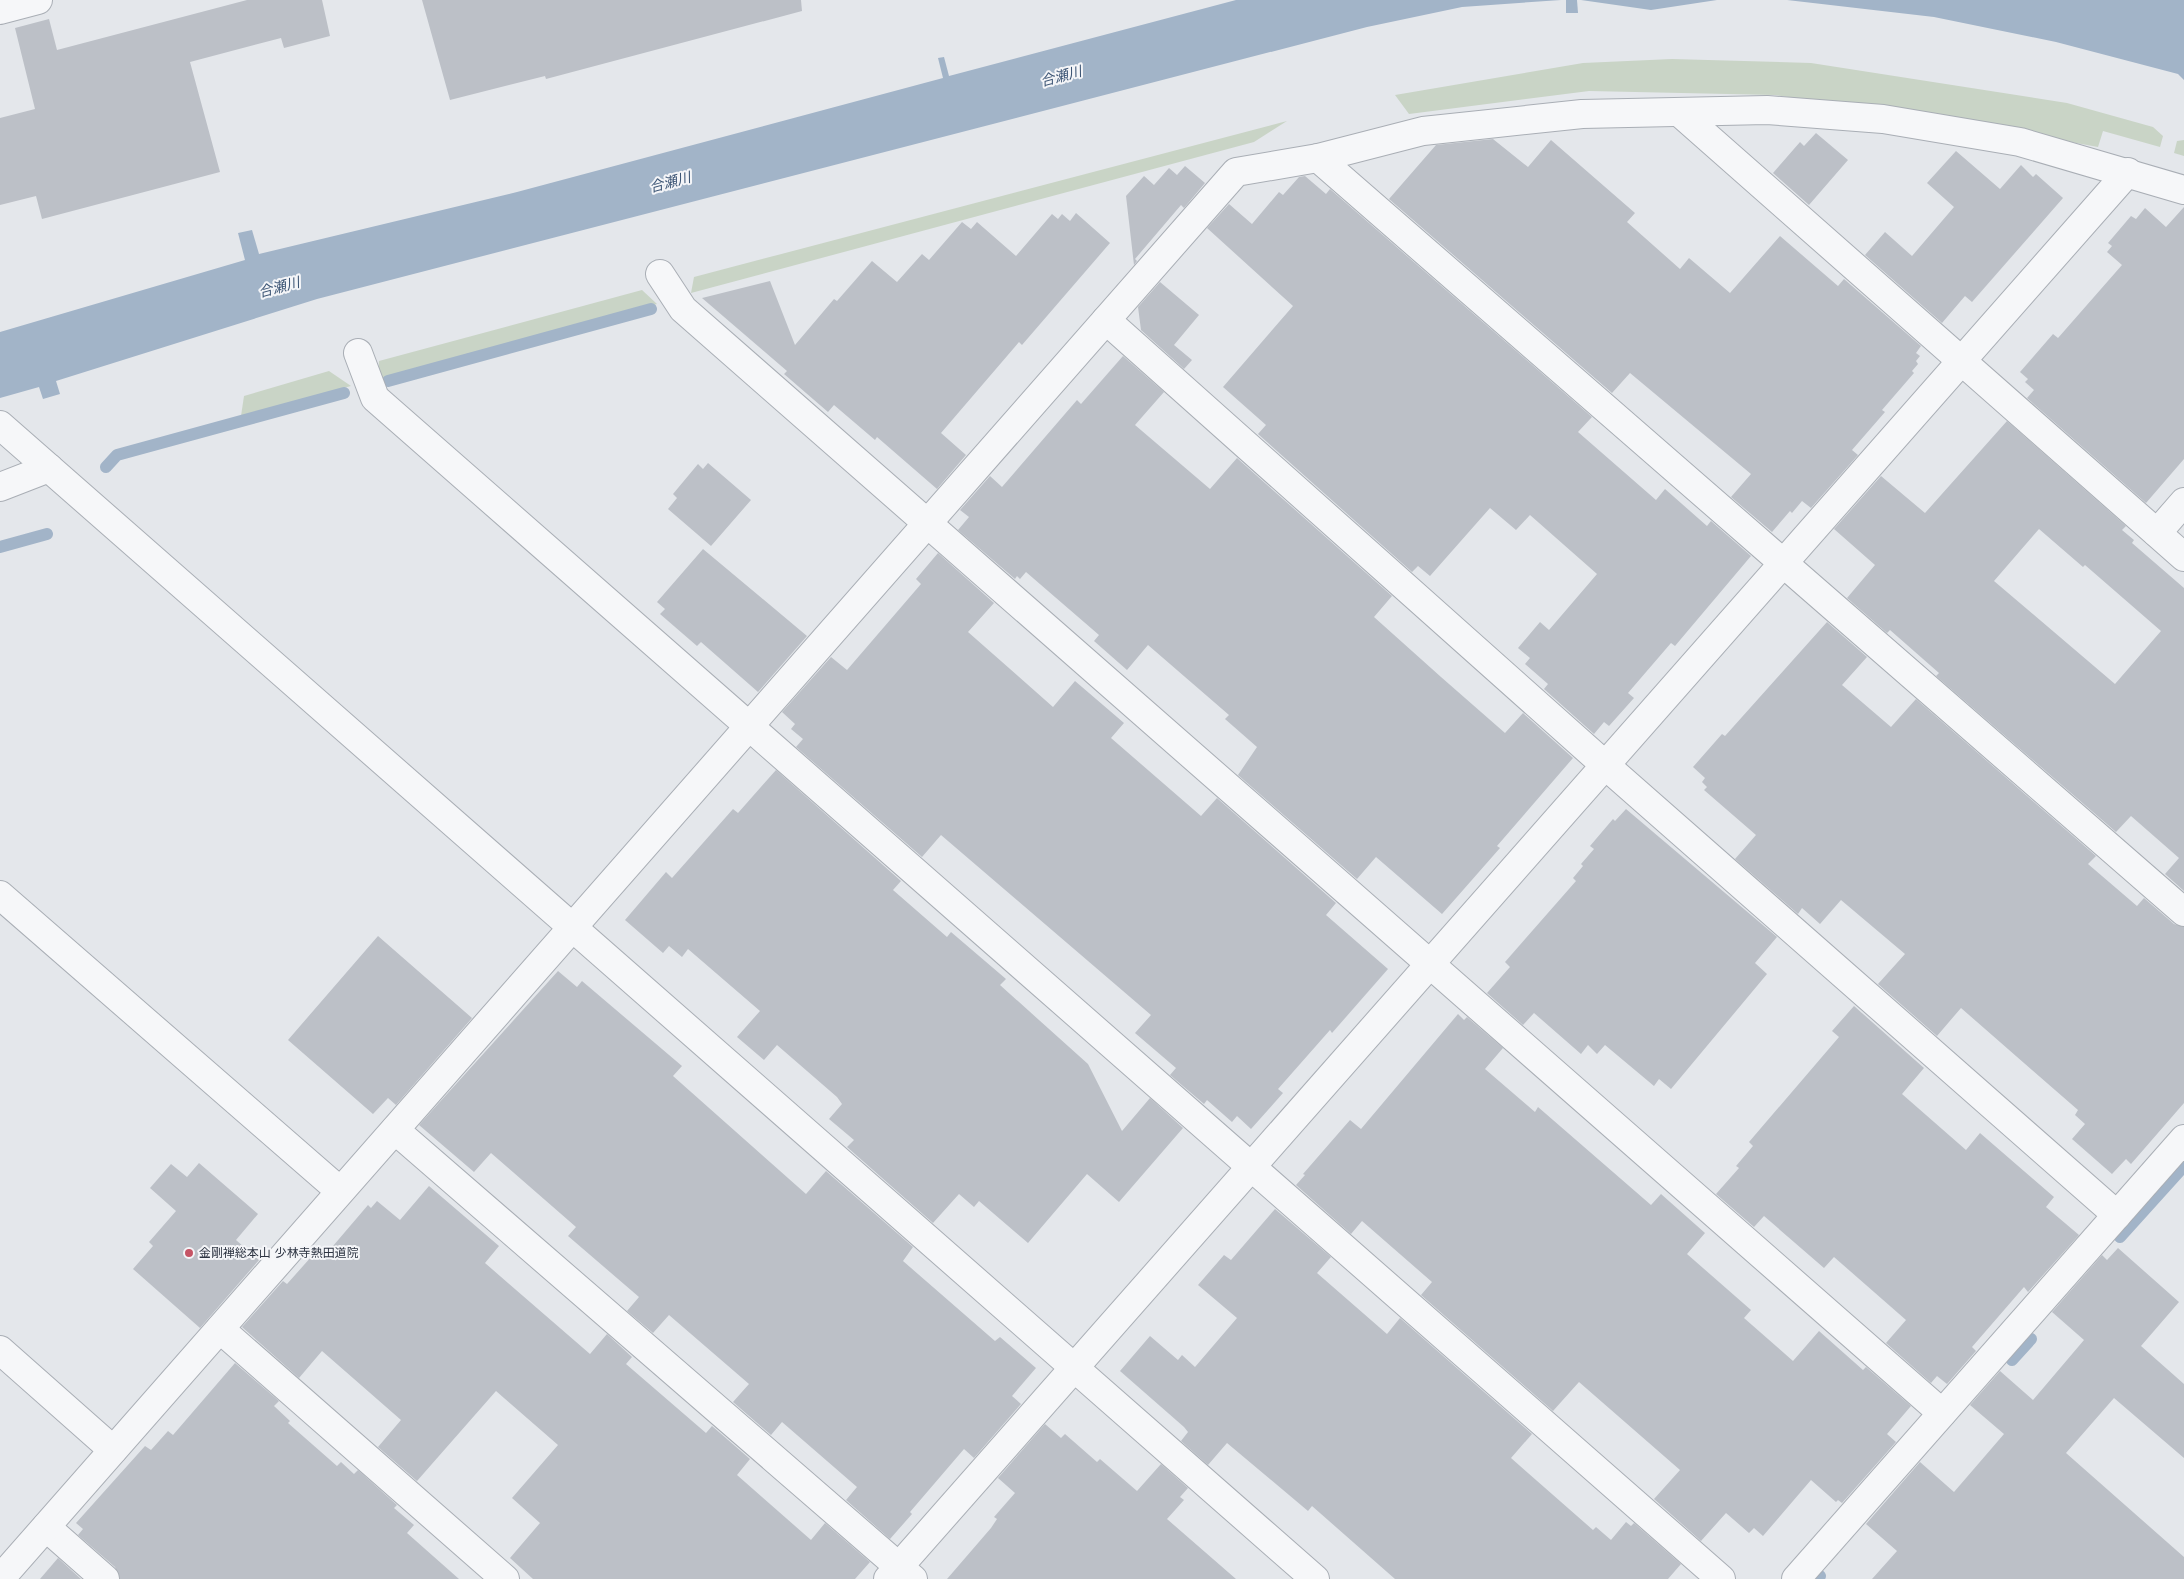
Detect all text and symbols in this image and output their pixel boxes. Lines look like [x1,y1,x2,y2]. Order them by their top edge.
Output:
water label: 合瀬川 [1039,62,1085,89]
water label: 合瀬川 [648,168,694,195]
water label: 合瀬川 [257,273,303,300]
place label: 金剛禅総本山 少林寺熱田道院 [199,1246,359,1260]
marker: 金剛禅総本山 少林寺熱田道院 [183,1247,195,1259]

